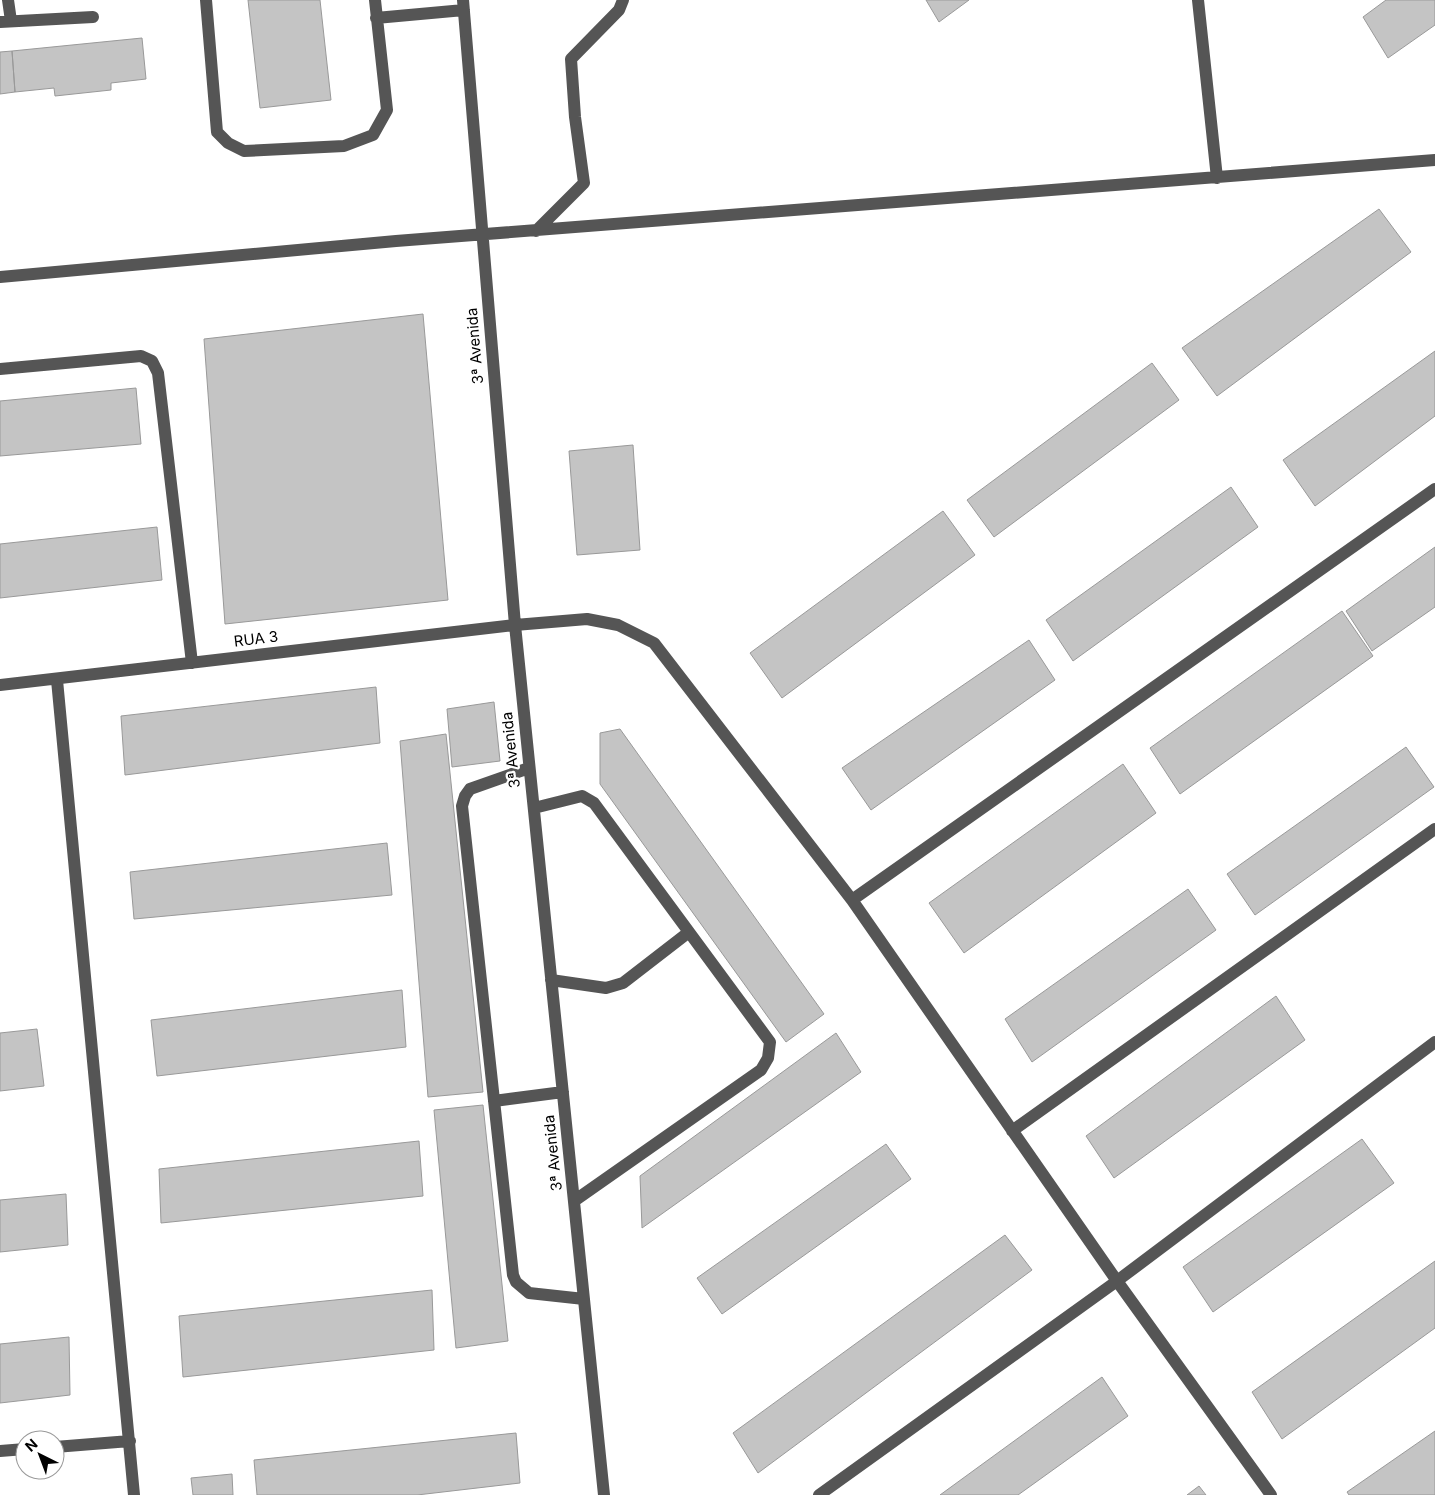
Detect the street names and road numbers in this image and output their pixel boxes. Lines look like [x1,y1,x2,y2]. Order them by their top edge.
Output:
street label: 3ª Avenida [462,307,487,385]
street label: RUA 3 [233,626,279,651]
street label: 3ª Avenida [497,711,524,789]
street label: 3ª Avenida [539,1114,566,1192]

